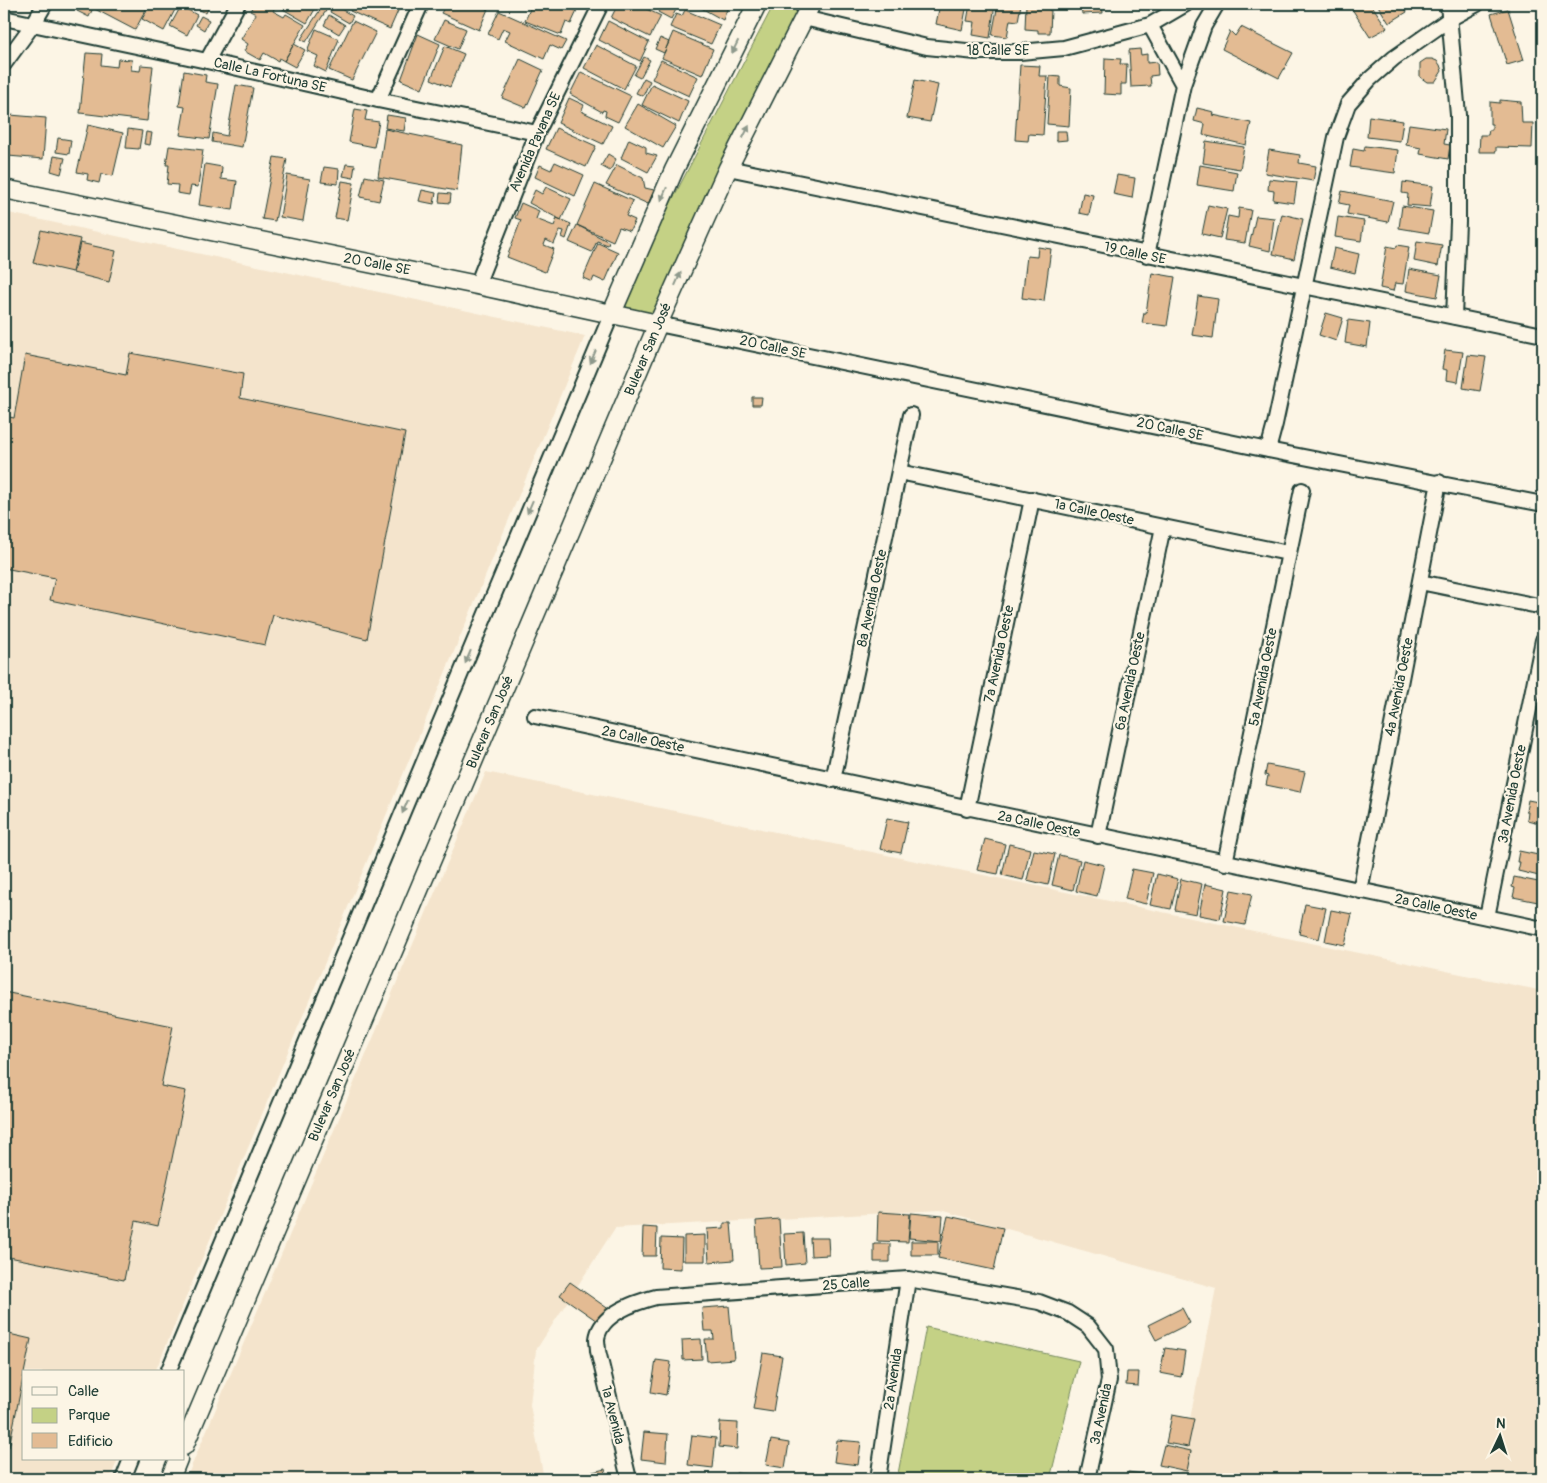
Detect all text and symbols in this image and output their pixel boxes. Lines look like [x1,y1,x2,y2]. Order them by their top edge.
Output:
one-way arrow [731,40,739,55]
street label: 18 Calle SE [967,42,1029,59]
street label: Calle La Fortuna SE [212,54,328,96]
street label: Avenida Pavana SE [505,90,565,194]
one-way arrow [742,125,750,139]
one-way arrow [659,186,667,201]
street label: 19 Calle SE [1102,238,1168,268]
street label: 20 Calle SE [342,249,412,279]
one-way arrow [674,272,682,286]
street label: Bulevar San José [621,300,675,398]
street label: 20 Calle SE [738,332,808,362]
one-way arrow [589,350,597,365]
street label: 20 Calle SE [1135,414,1205,444]
street label: 1a Calle Oeste [1052,495,1136,529]
one-way arrow [526,500,534,514]
street label: 8a Avenida Oeste [853,548,891,648]
street label: 7a Avenida Oeste [980,603,1018,704]
street label: 5a Avenida Oeste [1245,626,1281,728]
street label: 6a Avenida Oeste [1111,630,1149,732]
street label: 4a Avenida Oeste [1381,636,1417,738]
one-way arrow [463,650,471,664]
street label: Bulevar San José [463,673,517,771]
street label: 2a Calle Oeste [600,722,686,756]
street label: 3a Avenida Oeste [1494,743,1530,845]
one-way arrow [400,800,408,814]
street label: 2a Calle Oeste [996,807,1082,841]
street label: 2a Calle Oeste [1393,890,1479,924]
street label: Bulevar San José [305,1046,359,1144]
street label: 25 Calle [822,1274,870,1294]
street label: 2a Avenida [880,1347,906,1411]
legend [22,1370,185,1460]
text: Calle [68,1382,99,1401]
street label: 3a Avenida [1086,1382,1116,1446]
street label: 1a Avenida [597,1384,629,1446]
text: Parque [68,1406,111,1425]
north arrow [1474,1410,1524,1460]
text: N [1496,1415,1506,1432]
text: Edificio [68,1432,113,1451]

